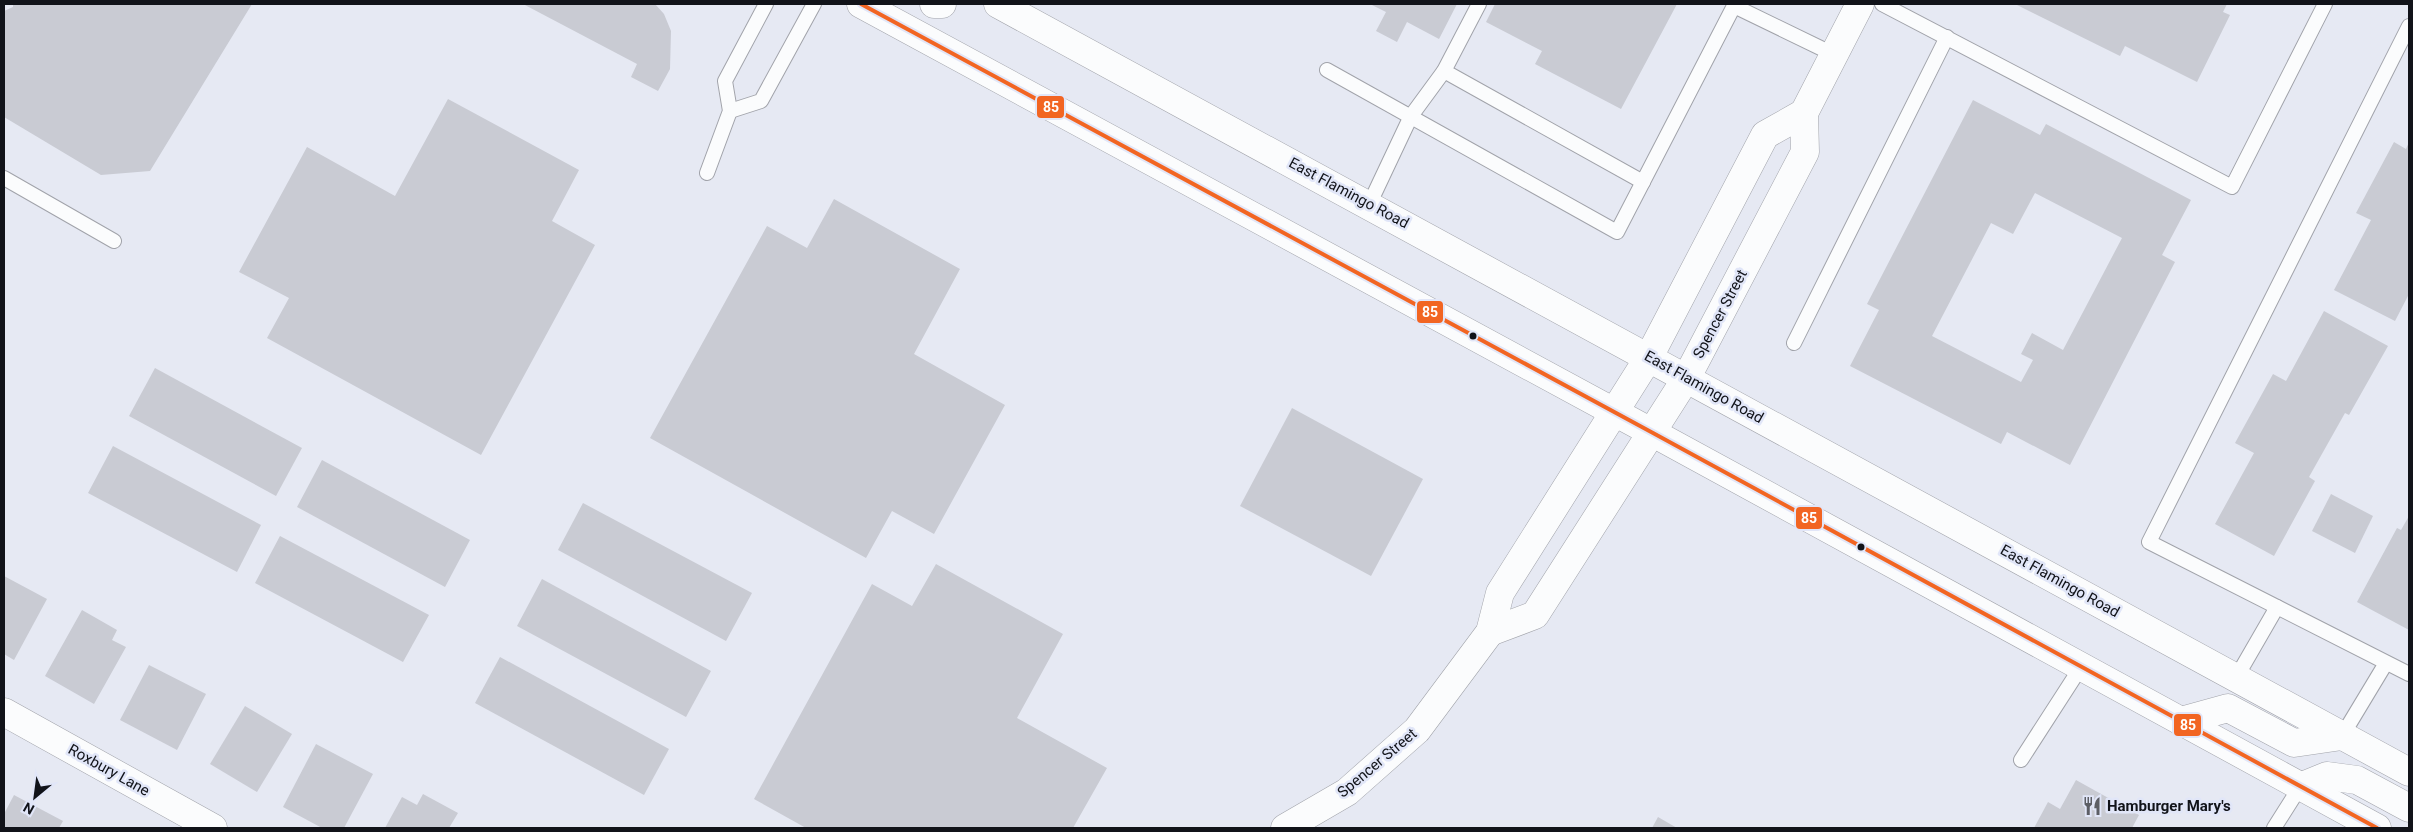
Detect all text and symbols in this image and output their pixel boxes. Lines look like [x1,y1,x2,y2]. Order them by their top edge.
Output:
line badge: 85 [1036,95,1065,119]
text: 85 [1043,99,1059,115]
street label: East Flamingo Road [1286,154,1412,232]
street label: Spencer Street [1689,267,1751,361]
line badge: 85 [1416,300,1444,324]
text: 85 [1422,304,1438,320]
unlabelled marker [1468,331,1478,341]
street label: East Flamingo Road [1641,347,1767,427]
line badge: 85 [1795,506,1823,530]
text: 85 [1801,510,1817,526]
street label: East Flamingo Road [1997,541,2123,621]
unlabelled marker [1856,542,1866,552]
line badge: 85 [2173,713,2202,737]
text: 85 [2180,717,2196,733]
street label: Spencer Street [1334,725,1420,801]
street label: Roxbury Lane [65,740,153,800]
north arrow [10,772,60,822]
restaurant icon: Hamburger Mary's [2081,795,2103,817]
place label: Hamburger Mary's [2107,797,2231,815]
text: N [20,799,37,818]

